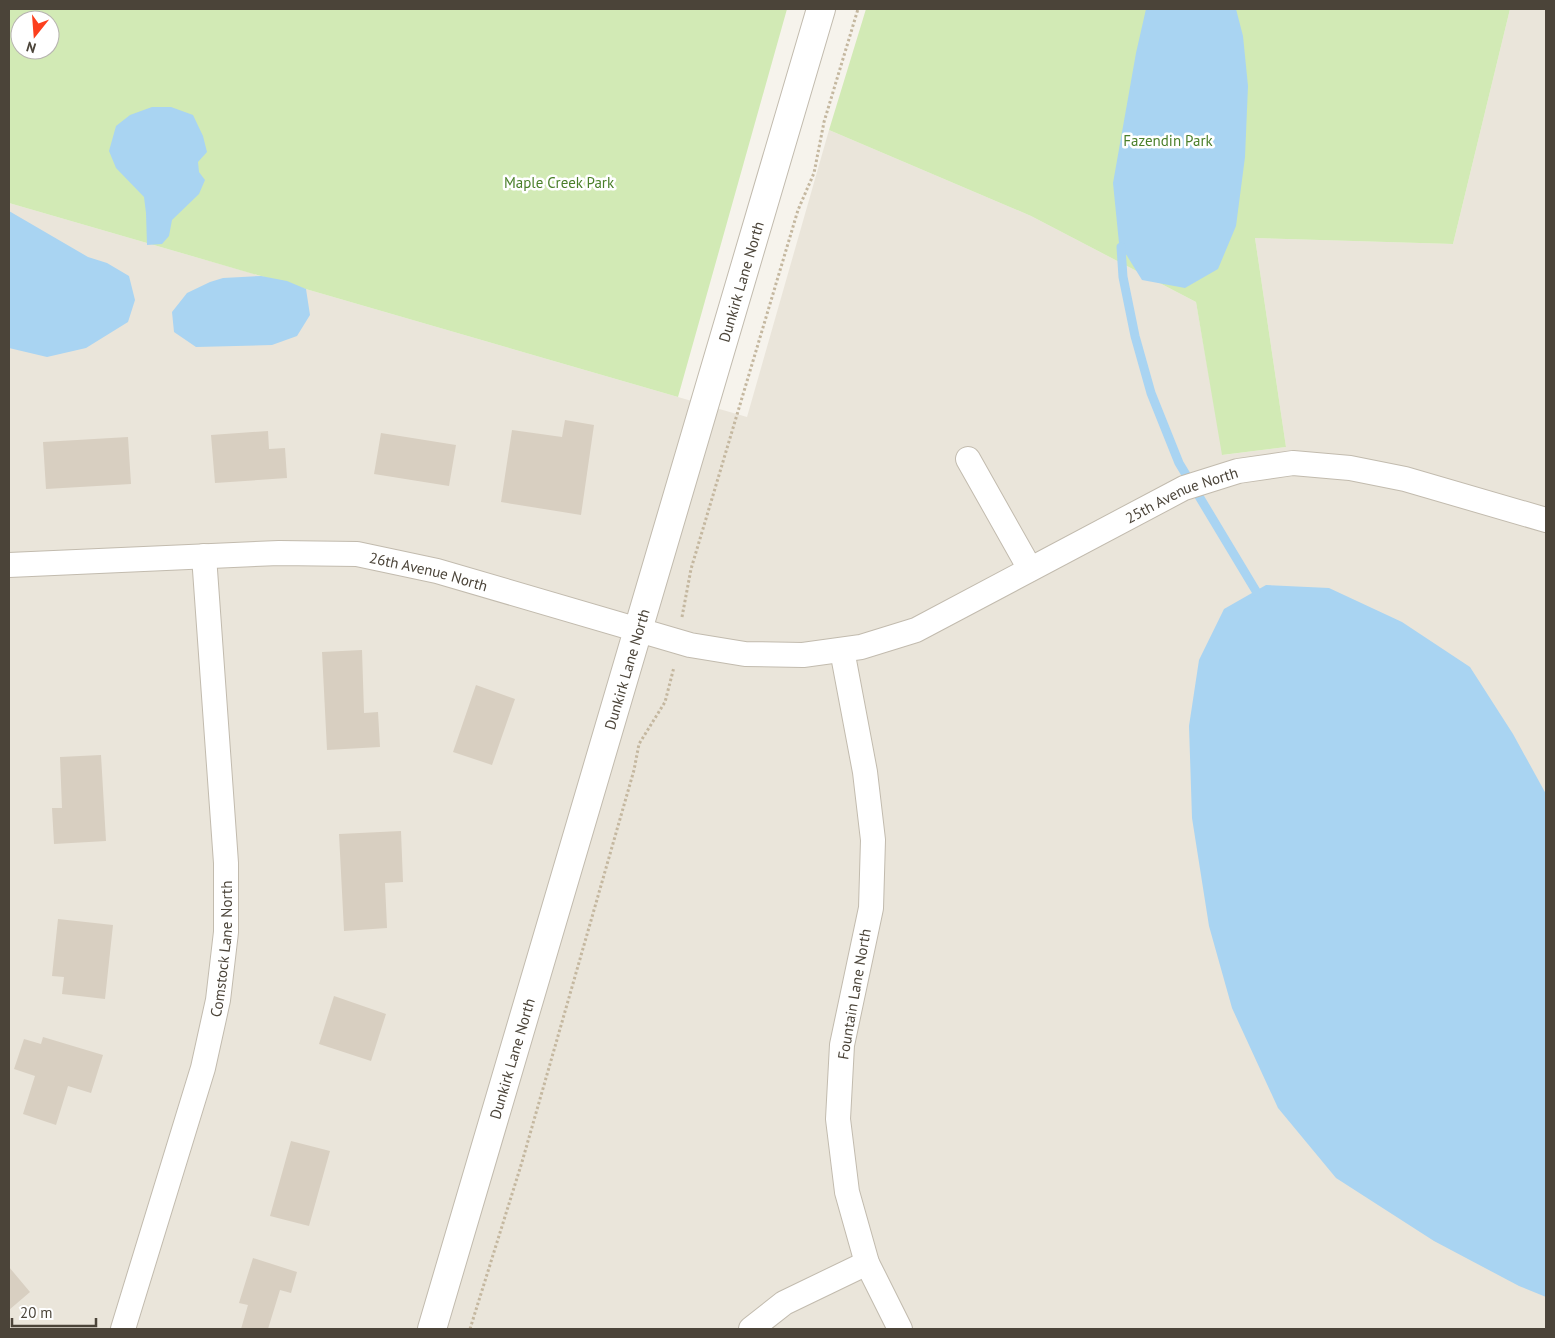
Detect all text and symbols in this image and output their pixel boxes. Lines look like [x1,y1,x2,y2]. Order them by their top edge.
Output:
north arrow [10,10,60,60]
text: N [24,37,38,57]
park label: Fazendin Park [1123,131,1213,150]
park label: Maple Creek Park [504,173,615,192]
street label: Dunkirk Lane North [714,219,767,344]
street label: 25th Avenue North [1122,462,1240,527]
street label: 26th Avenue North [368,547,490,595]
street label: Dunkirk Lane North [600,606,653,732]
street label: Comstock Lane North [205,881,236,1019]
street label: Fountain Lane North [833,927,875,1061]
street label: Dunkirk Lane North [485,996,538,1121]
scale bar [12,1296,96,1328]
text: 20 m [20,1303,53,1322]

